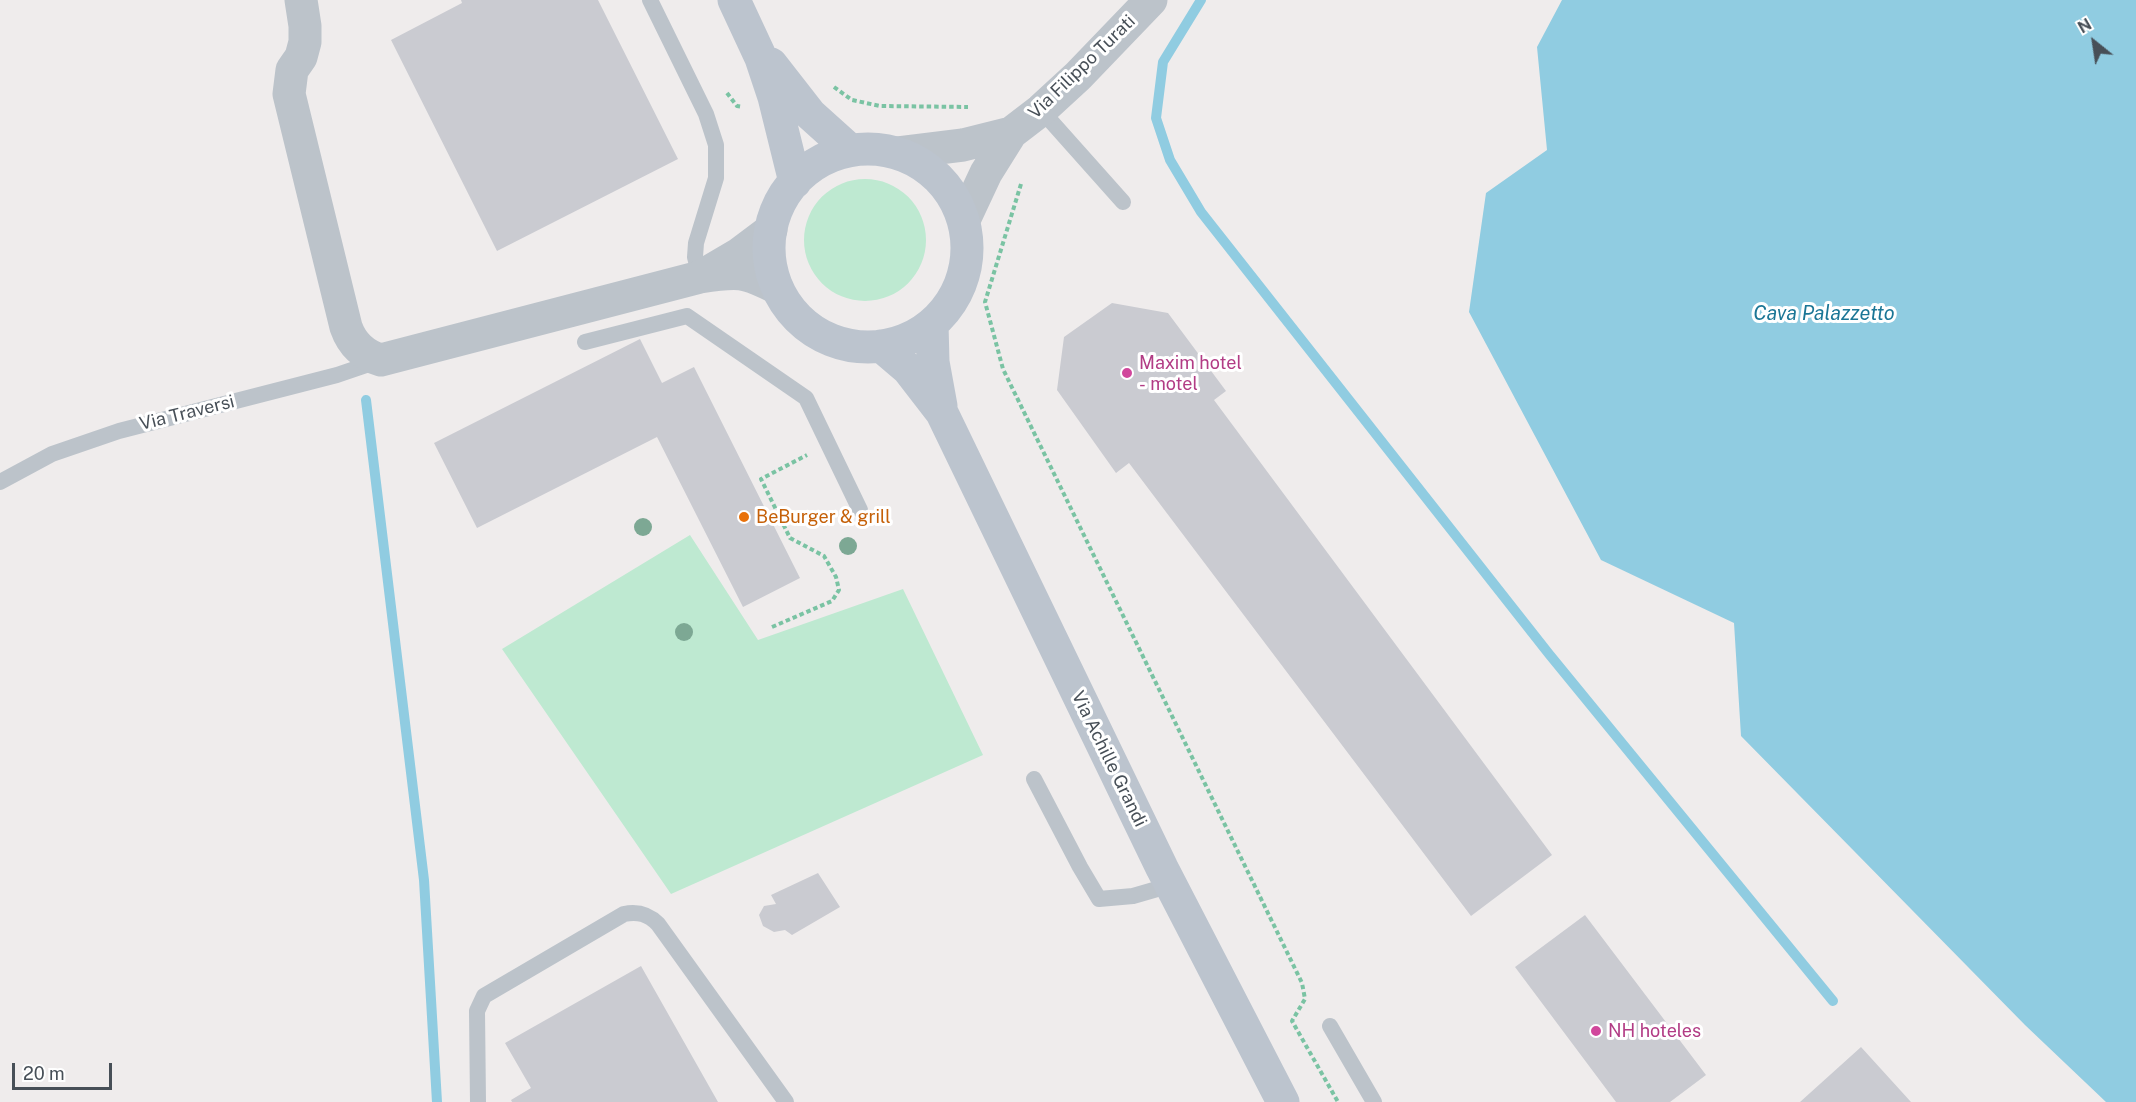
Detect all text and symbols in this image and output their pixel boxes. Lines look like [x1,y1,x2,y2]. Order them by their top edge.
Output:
street label: Via Filippo Turati [1024,11,1140,123]
north arrow [2064,12,2124,72]
text: N [2075,15,2095,37]
water label: Cava Palazzetto [1753,302,1895,326]
place label: Maxim hotel - motel [1139,352,1242,394]
marker: Maxim hotel - motel [1120,366,1134,380]
street label: Via Traversi [137,391,237,435]
place label: BeBurger & grill [756,506,891,528]
marker: BeBurger & grill [737,510,751,524]
street label: Via Achille Grandi [1067,688,1151,830]
place label: NH hoteles [1608,1020,1701,1042]
marker: NH hoteles [1589,1024,1603,1038]
scale bar [15,1051,116,1089]
text: 20 m [23,1063,65,1084]

